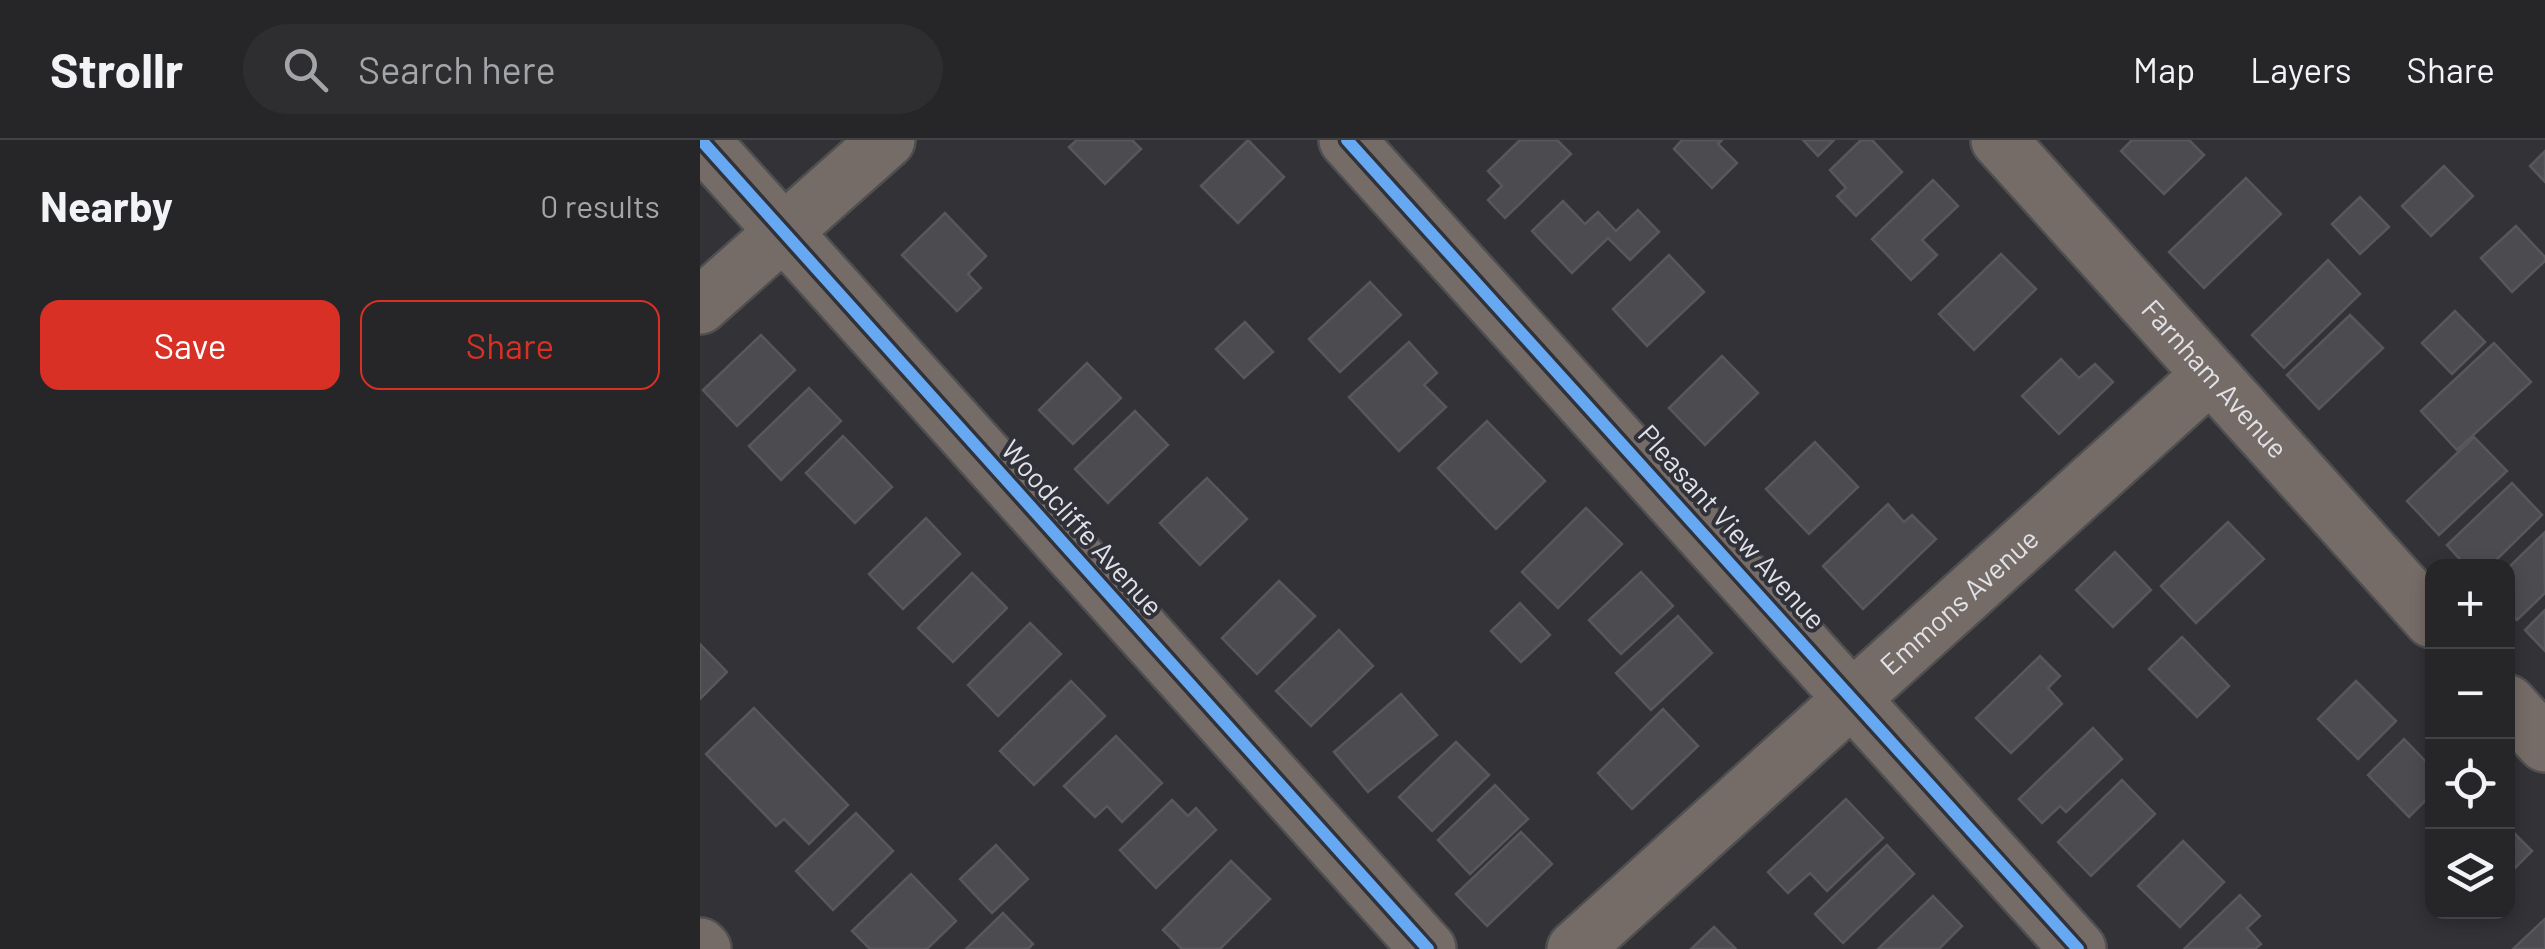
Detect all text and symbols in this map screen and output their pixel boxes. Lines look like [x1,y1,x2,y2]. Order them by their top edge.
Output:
search box [243,24,943,114]
text: Strollr [50,40,183,98]
icon: search [278,42,333,97]
text: Search here [358,46,556,92]
text: Map [2133,48,2195,90]
text: Layers [2250,48,2352,90]
text: Share [2407,48,2495,90]
text: Nearby [40,180,173,230]
text: 0 results [540,186,660,224]
street label: Farnham Avenue [2135,292,2296,465]
button: Save [40,300,340,390]
button: Share [360,300,660,390]
street label: Pleasant View Avenue [1632,417,1834,636]
street label: Woodcliffe Avenue [995,432,1171,622]
street label: Emmons Avenue [1872,521,2045,681]
map controls [2425,559,2515,919]
button: + [2425,559,2515,649]
button: − [2425,649,2515,739]
button: locate [2425,739,2515,829]
button: layers [2425,829,2515,919]

